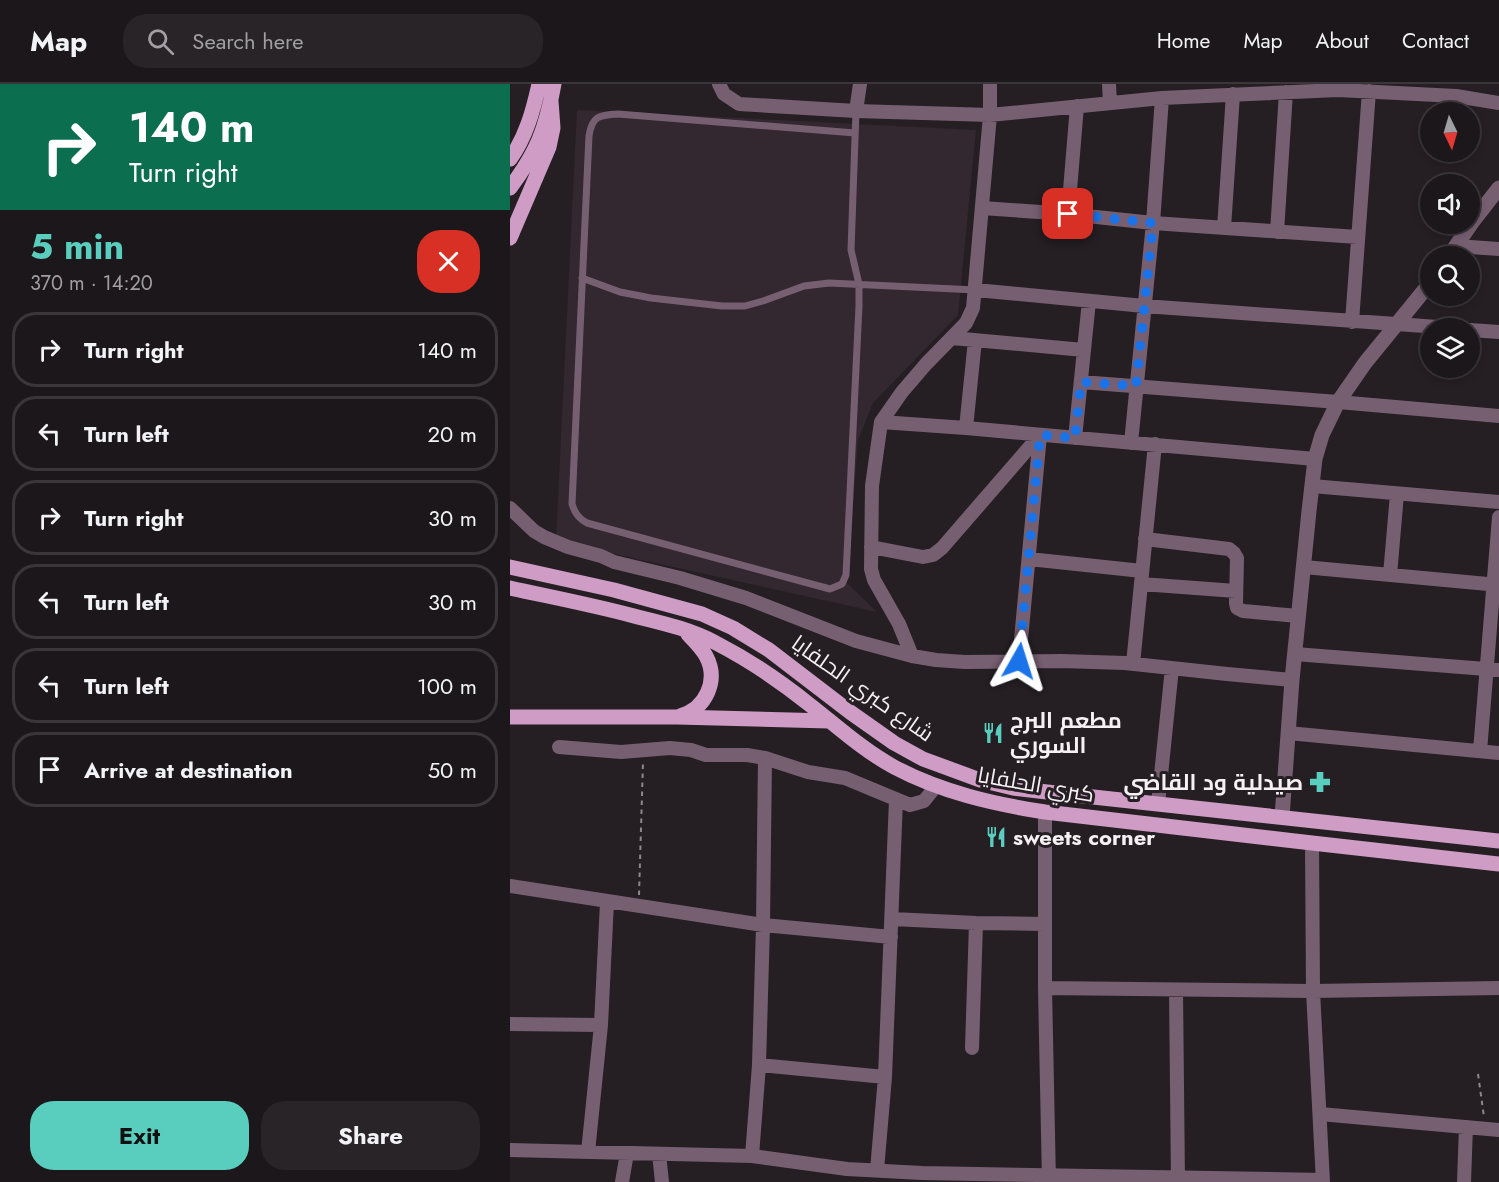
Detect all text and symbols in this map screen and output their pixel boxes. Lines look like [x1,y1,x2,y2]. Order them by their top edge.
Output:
search box [123,14,543,68]
text: Map [30,21,87,62]
icon: search [144,25,177,58]
text: Search here [192,25,304,57]
text: Home [1157,26,1210,56]
text: Map [1243,26,1283,56]
text: About [1316,26,1369,56]
text: Contact [1402,26,1469,56]
text: 140 m [129,97,255,158]
north arrow [1420,102,1480,162]
map controls [1420,102,1480,378]
icon: right [30,108,108,186]
text: Turn right [129,153,237,192]
button: sound [1420,174,1480,234]
pin [1042,188,1093,239]
icon: arrive [1051,197,1084,230]
text: 5 min [30,220,124,272]
button: close [417,230,480,293]
button: search [1420,246,1480,306]
text: 370 m · 14:20 [30,269,153,298]
button: layers [1420,318,1480,378]
icon: right [33,333,66,366]
text: Turn right [84,334,184,366]
text: 140 m [417,334,477,366]
icon: left [33,417,66,450]
text: Turn left [84,418,169,450]
text: 20 m [428,418,477,450]
icon: right [33,501,66,534]
text: Turn right [84,502,184,534]
text: 30 m [428,502,477,534]
icon: left [33,585,66,618]
text: Turn left [84,586,169,618]
text: 30 m [428,586,477,618]
street label: شارع كبري الحلفايا [785,627,941,750]
position arrow [987,629,1051,693]
icon: left [33,669,66,702]
text: Turn left [84,670,169,702]
text: 100 m [417,670,477,702]
place label: مطعم البرج السوري [1010,704,1122,763]
restaurant icon: مطعم البرج السوري [981,721,1005,745]
icon: arrive [33,753,66,786]
text: Arrive at destination [84,754,293,786]
text: 50 m [428,754,477,786]
street label: كبري الحلفايا [975,758,1097,811]
place label: صيدلية ود القاضي [1123,766,1303,799]
pharmacy icon: صيدلية ود القاضي [1308,770,1332,794]
place label: sweets corner [1013,821,1155,853]
restaurant icon: sweets corner [984,825,1008,849]
button: Exit [30,1101,249,1170]
button: Share [261,1101,480,1170]

